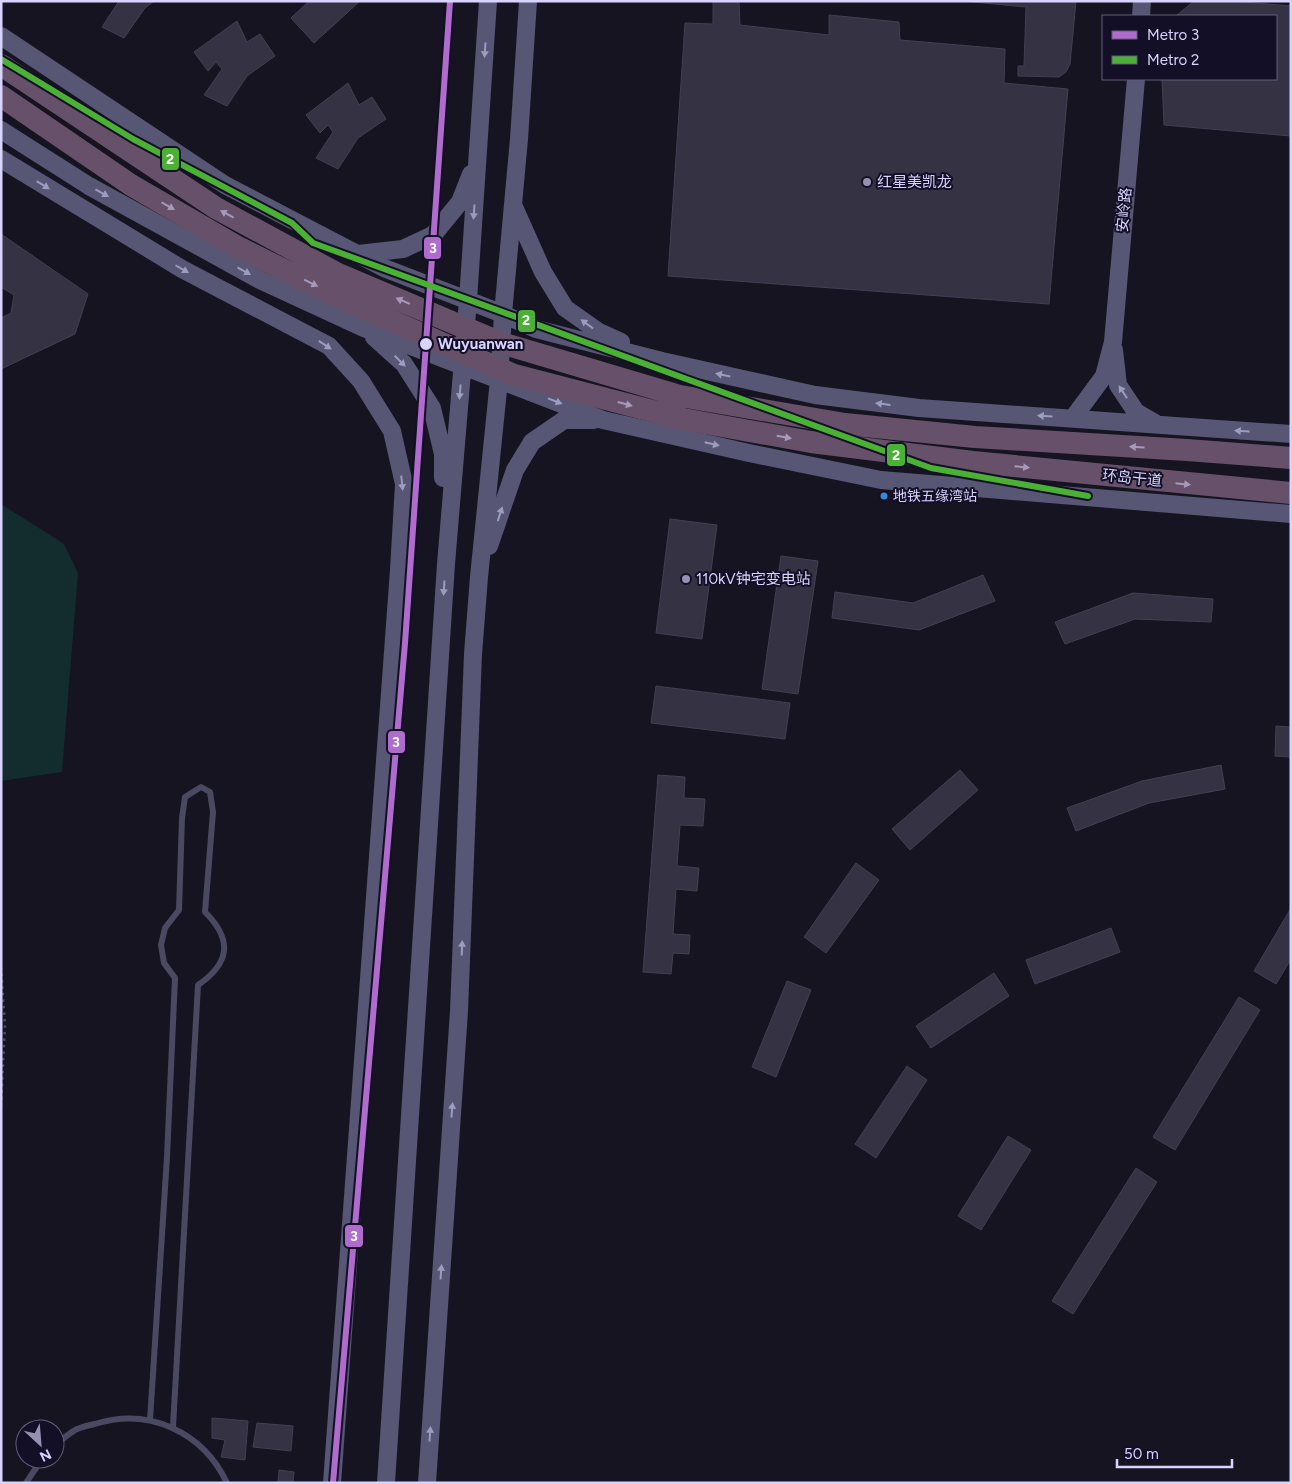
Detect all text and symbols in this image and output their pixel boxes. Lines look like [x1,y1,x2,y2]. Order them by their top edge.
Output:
legend [1102,15,1277,80]
text: Metro 3 [1147,26,1199,44]
one-way arrow [480,42,488,58]
text: Metro 2 [1147,51,1199,69]
line badge: 2 [161,147,180,171]
text: 2 [166,151,174,168]
place label: 红星美凯龙 [877,173,952,191]
marker: 红星美凯龙 [861,176,873,188]
one-way arrow [36,180,49,189]
street label: 安岭路 [1113,187,1135,233]
one-way arrow [94,189,109,197]
one-way arrow [161,202,174,211]
one-way arrow [469,204,477,220]
one-way arrow [219,210,234,218]
line badge: 3 [423,236,442,260]
text: 3 [429,240,437,257]
one-way arrow [175,264,189,273]
one-way arrow [238,267,251,276]
one-way arrow [303,279,318,287]
one-way arrow [396,297,410,305]
line badge: 2 [517,309,536,333]
text: 2 [522,312,530,329]
one-way arrow [580,319,594,329]
place label: Wuyuanwan [438,335,523,353]
marker: Wuyuanwan [418,336,434,352]
one-way arrow [318,340,332,350]
one-way arrow [394,355,406,367]
one-way arrow [715,370,731,378]
one-way arrow [456,384,464,400]
one-way arrow [1118,385,1128,399]
one-way arrow [548,398,563,405]
one-way arrow [617,400,632,408]
one-way arrow [875,400,891,408]
one-way arrow [1037,412,1053,420]
one-way arrow [1234,426,1250,434]
one-way arrow [776,434,792,442]
one-way arrow [704,440,719,448]
one-way arrow [1129,442,1145,450]
line badge: 2 [886,443,906,467]
text: 2 [892,447,900,464]
one-way arrow [1014,463,1030,471]
street label: 环岛干道 [1101,466,1163,490]
one-way arrow [398,475,406,491]
one-way arrow [1176,480,1192,488]
place label: 地铁五缘湾站 [893,488,977,505]
marker: 地铁五缘湾站 [879,491,889,501]
one-way arrow [497,507,504,522]
place label: 110kV钟宅变电站 [696,570,811,588]
marker: 110kV钟宅变电站 [680,573,692,585]
one-way arrow [440,581,448,597]
line badge: 3 [387,730,406,754]
text: 3 [392,734,400,751]
one-way arrow [458,939,466,955]
one-way arrow [449,1102,457,1118]
line badge: 3 [344,1224,364,1248]
text: 3 [350,1228,358,1245]
one-way arrow [438,1264,446,1280]
north arrow [15,1419,65,1469]
one-way arrow [426,1426,434,1442]
scale bar [1117,1436,1232,1468]
text: N [37,1445,54,1465]
text: 50 m [1124,1445,1159,1463]

